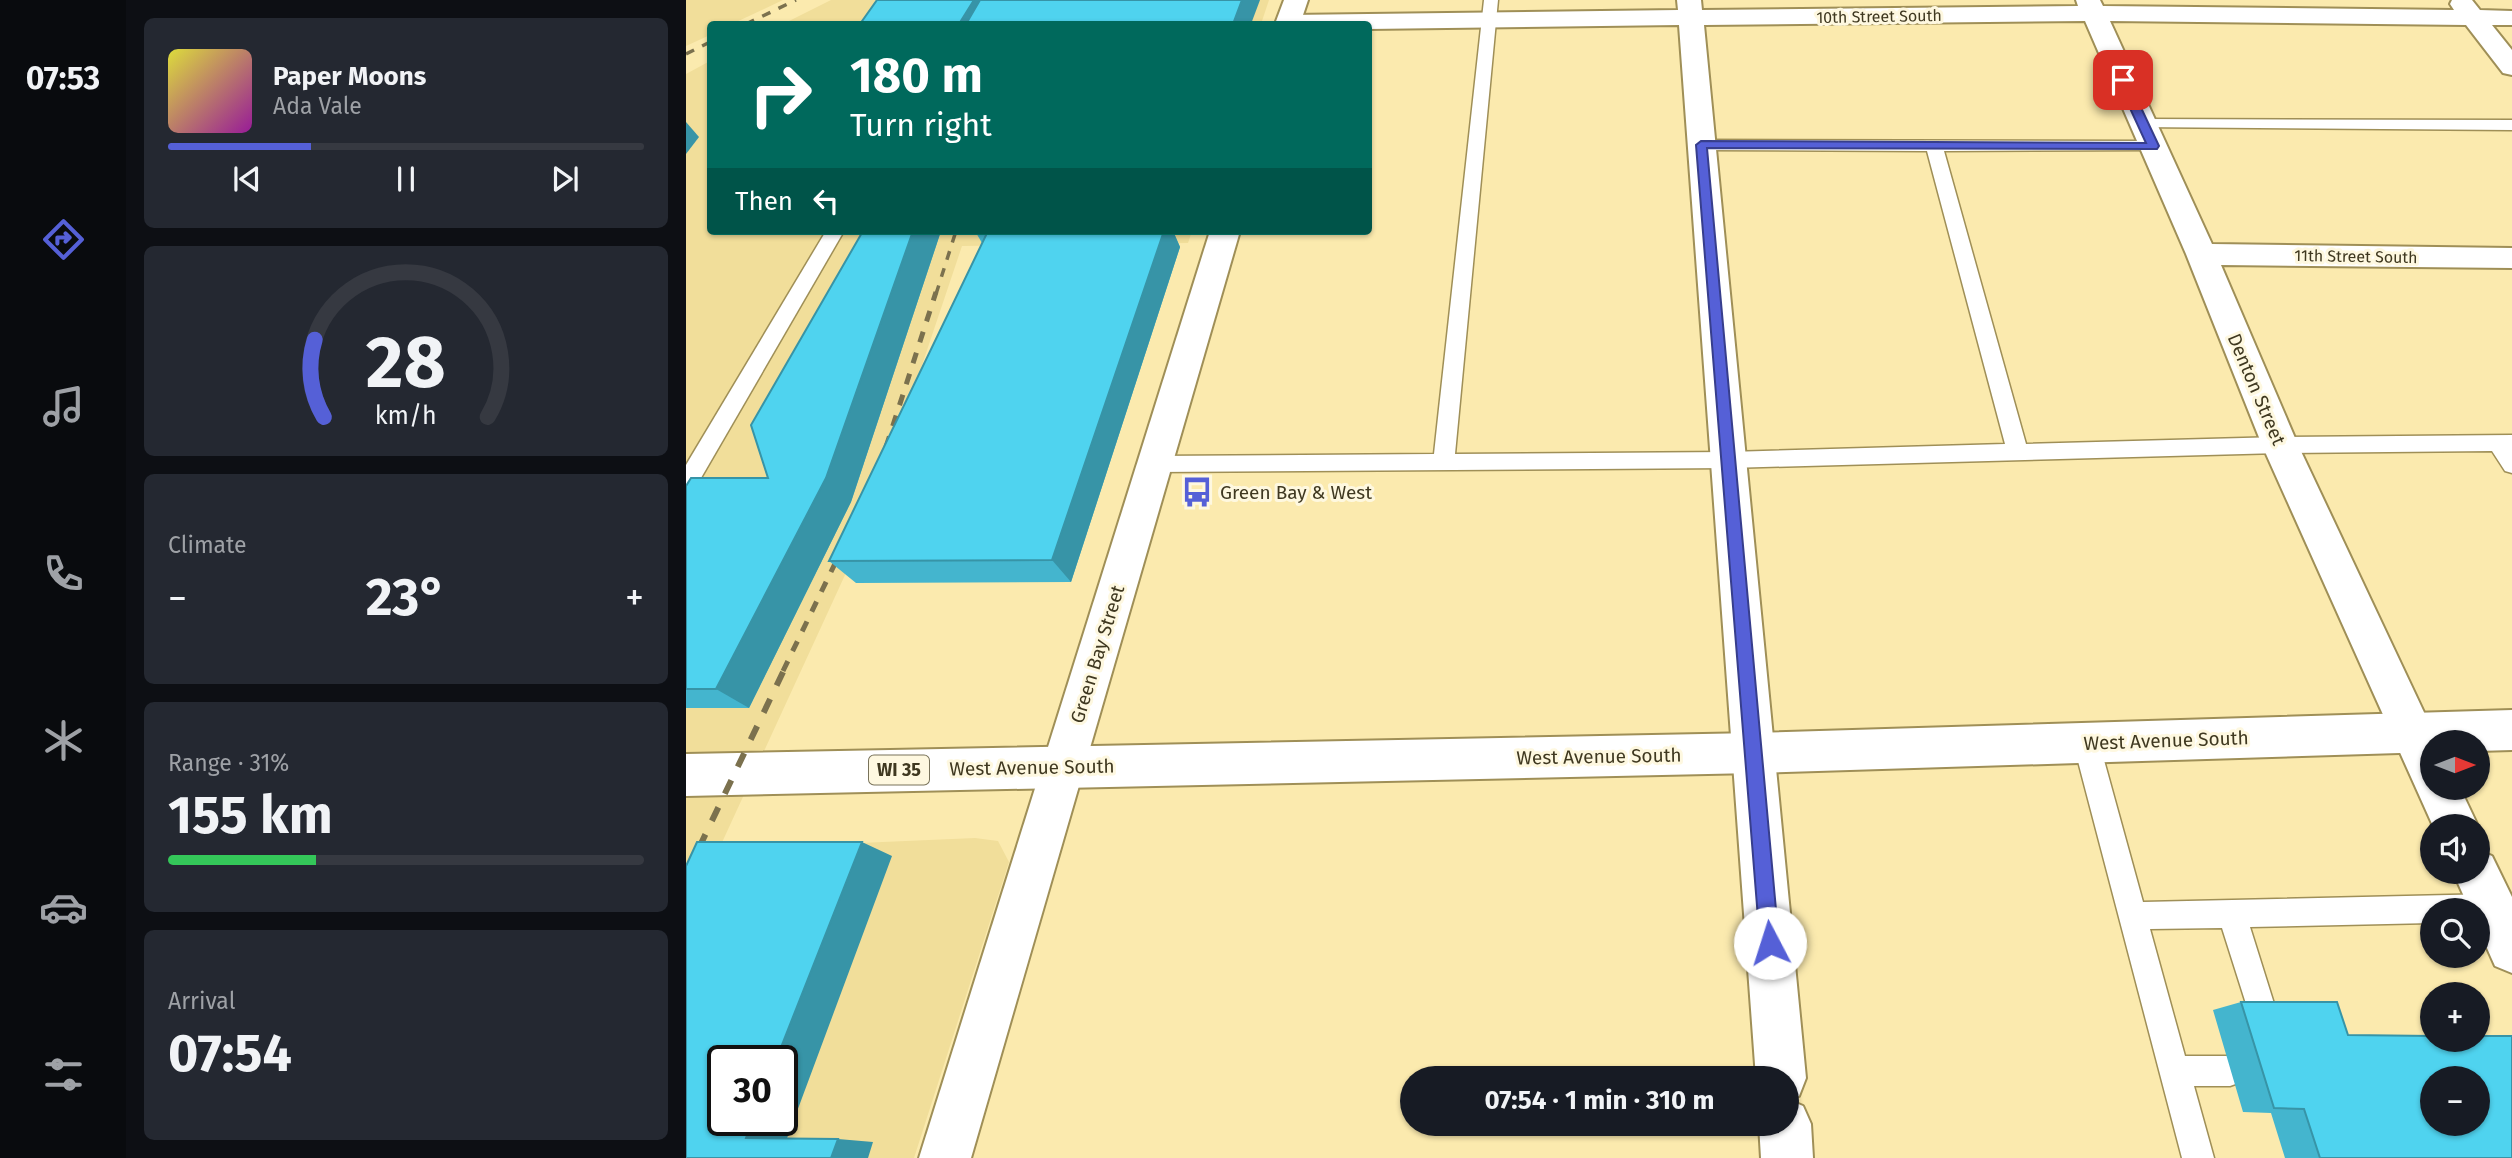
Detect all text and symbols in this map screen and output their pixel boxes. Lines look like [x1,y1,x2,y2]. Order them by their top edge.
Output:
street label: 10th Street South [1816,6,1942,27]
text: 180 m [850,46,983,105]
icon: right [735,49,826,140]
pin [2093,50,2153,110]
text: 07:53 [26,59,100,97]
text: Paper Moons [273,61,426,92]
icon: arrive [2104,61,2142,99]
text: Ada Vale [273,92,362,120]
text: Turn right [850,106,992,144]
icon: previous [228,160,266,198]
icon: pause [387,160,425,198]
icon: next [546,160,584,198]
icon: left [807,182,845,220]
text: Then [735,186,793,217]
icon: directions [39,215,88,264]
street label: 11th Street South [2294,246,2418,267]
text: 28 [366,319,446,406]
street label: Denton Street [2223,330,2290,449]
icon: music [39,382,88,431]
text: km/h [375,401,437,431]
bus stop icon: Green Bay & West [1180,475,1214,509]
place label: Green Bay & West [1220,481,1372,504]
text: Climate [168,531,247,559]
icon: phone [39,549,88,598]
text: 23° [366,566,446,629]
text: − [168,575,187,621]
text: + [625,575,644,621]
street label: Green Bay Street [1066,582,1129,726]
icon: climate [39,716,88,765]
street label: West Avenue South [2083,726,2249,755]
north arrow [2420,730,2490,800]
map controls [2420,730,2490,1136]
street label: West Avenue South [1516,744,1682,769]
text: Range · 31% [168,749,289,777]
street label: West Avenue South [949,755,1115,780]
road number: WI 35 [869,756,929,784]
text: 155 km [168,784,333,847]
button: sound [2420,814,2490,884]
icon: car [39,883,88,932]
button: search [2420,898,2490,968]
position arrow [1733,906,1807,980]
button: + [2420,982,2490,1052]
text: Arrival [168,987,235,1015]
text: 07:54 [168,1022,292,1085]
speed limit sign: 30 [707,1045,798,1136]
icon: filters [39,1050,88,1099]
button: − [2420,1066,2490,1136]
text: 07:54 · 1 min · 310 m [1485,1085,1714,1116]

